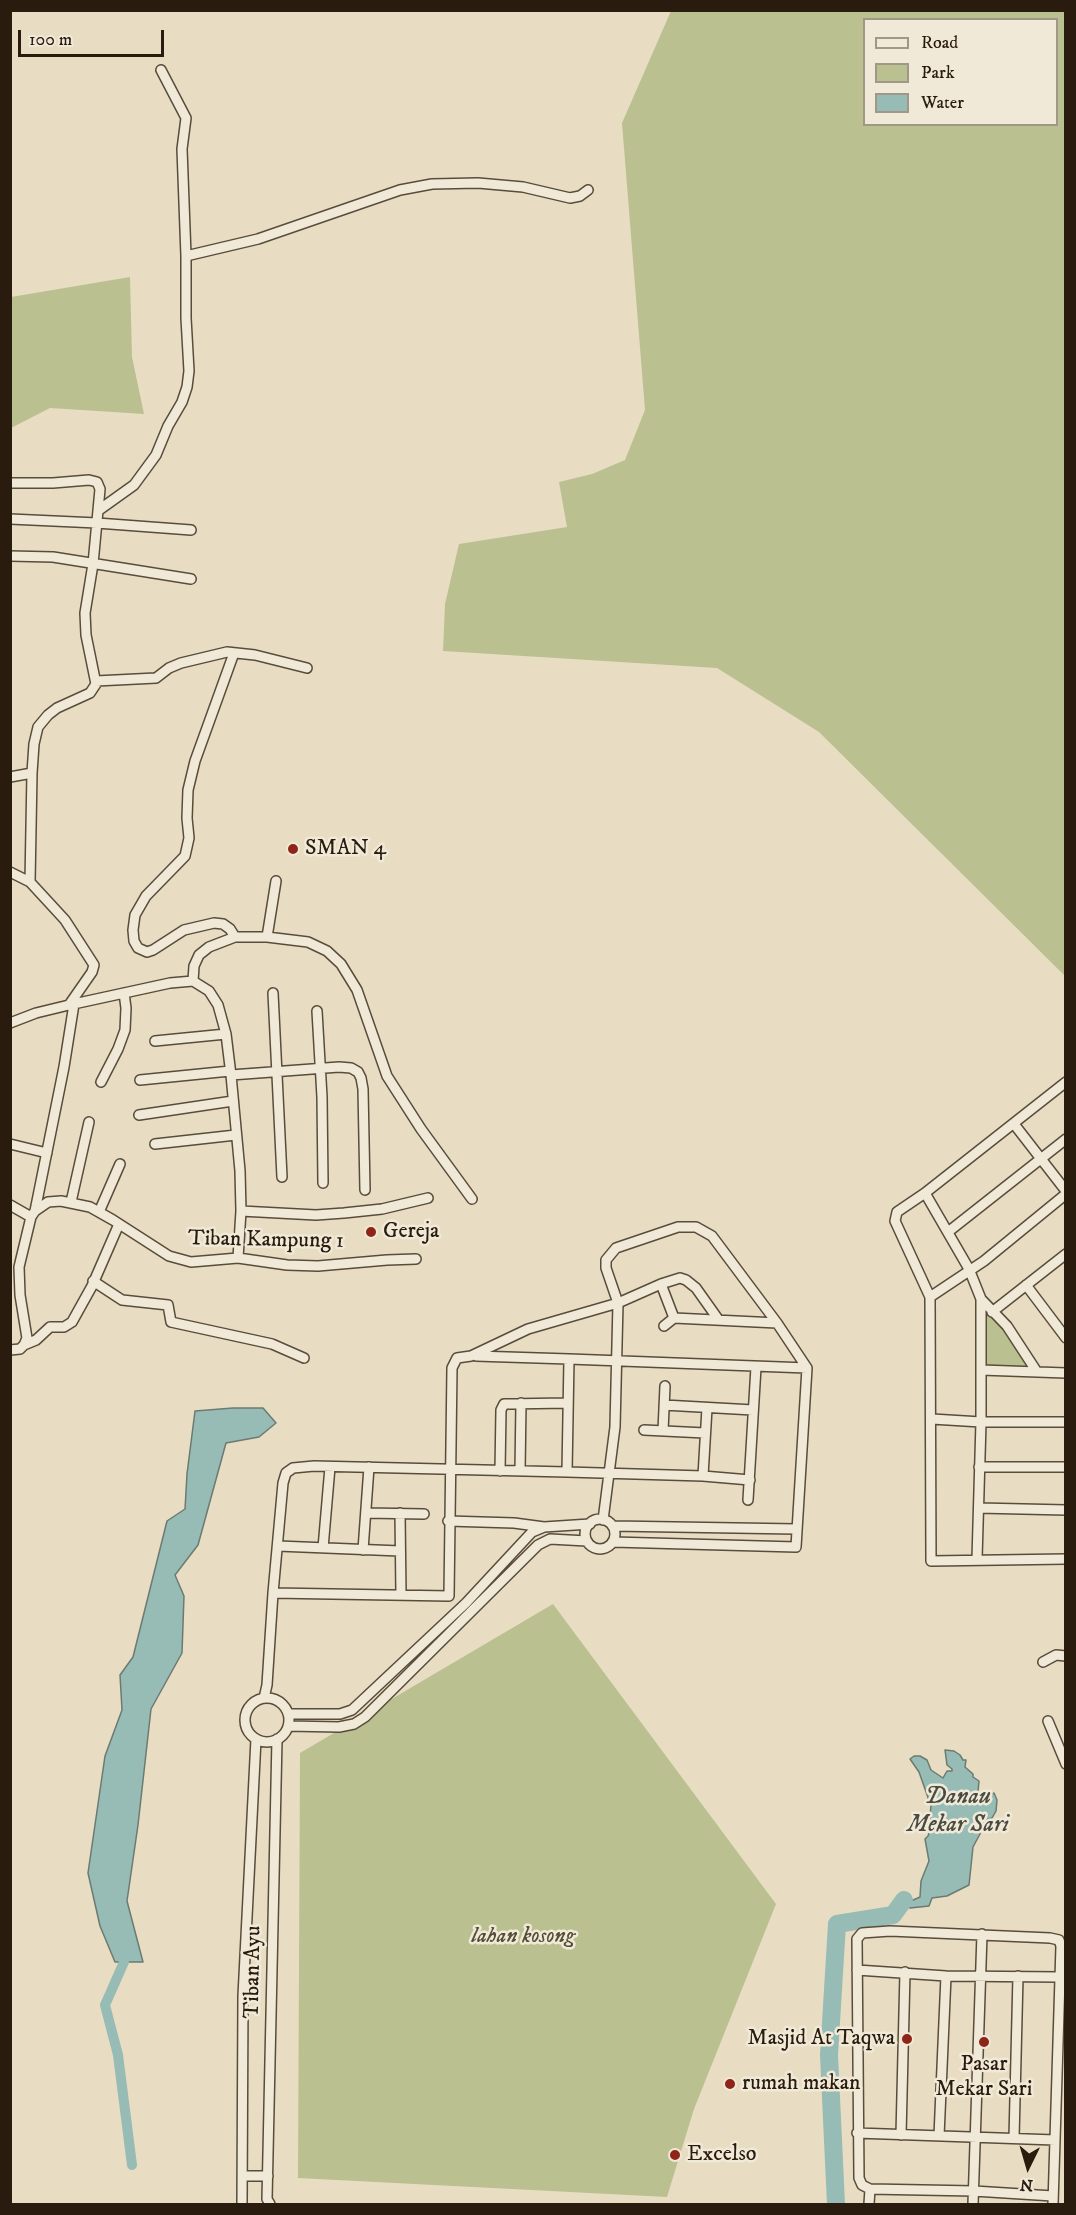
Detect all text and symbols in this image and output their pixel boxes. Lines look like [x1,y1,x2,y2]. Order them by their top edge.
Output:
scale bar [21,18,166,56]
legend [863,18,1058,126]
text: 100 m [29,29,72,51]
text: Road [921,32,958,54]
text: Park [921,62,955,84]
text: Water [921,92,964,114]
place label: SMAN 4 [305,836,386,862]
marker: SMAN 4 [286,842,300,856]
place label: Gereja [383,1219,439,1245]
marker: Gereja [364,1225,378,1239]
street label: Tiban Kampung 1 [188,1226,344,1256]
water label: Danau Mekar Sari [907,1784,1009,1840]
park label: lahan kosong [472,1924,574,1950]
street label: Tiban Ayu [240,1925,268,2019]
place label: Masjid At Taqwa [748,2026,895,2052]
marker: Masjid At Taqwa [900,2032,914,2046]
marker: Pasar Mekar Sari [977,2035,991,2049]
place label: Pasar Mekar Sari [936,2052,1032,2104]
place label: rumah makan [742,2071,861,2097]
marker: rumah makan [723,2077,737,2091]
north arrow [998,2137,1058,2197]
place label: Excelso [687,2142,757,2168]
marker: Excelso [668,2148,682,2162]
text: N [1019,2174,1034,2195]

